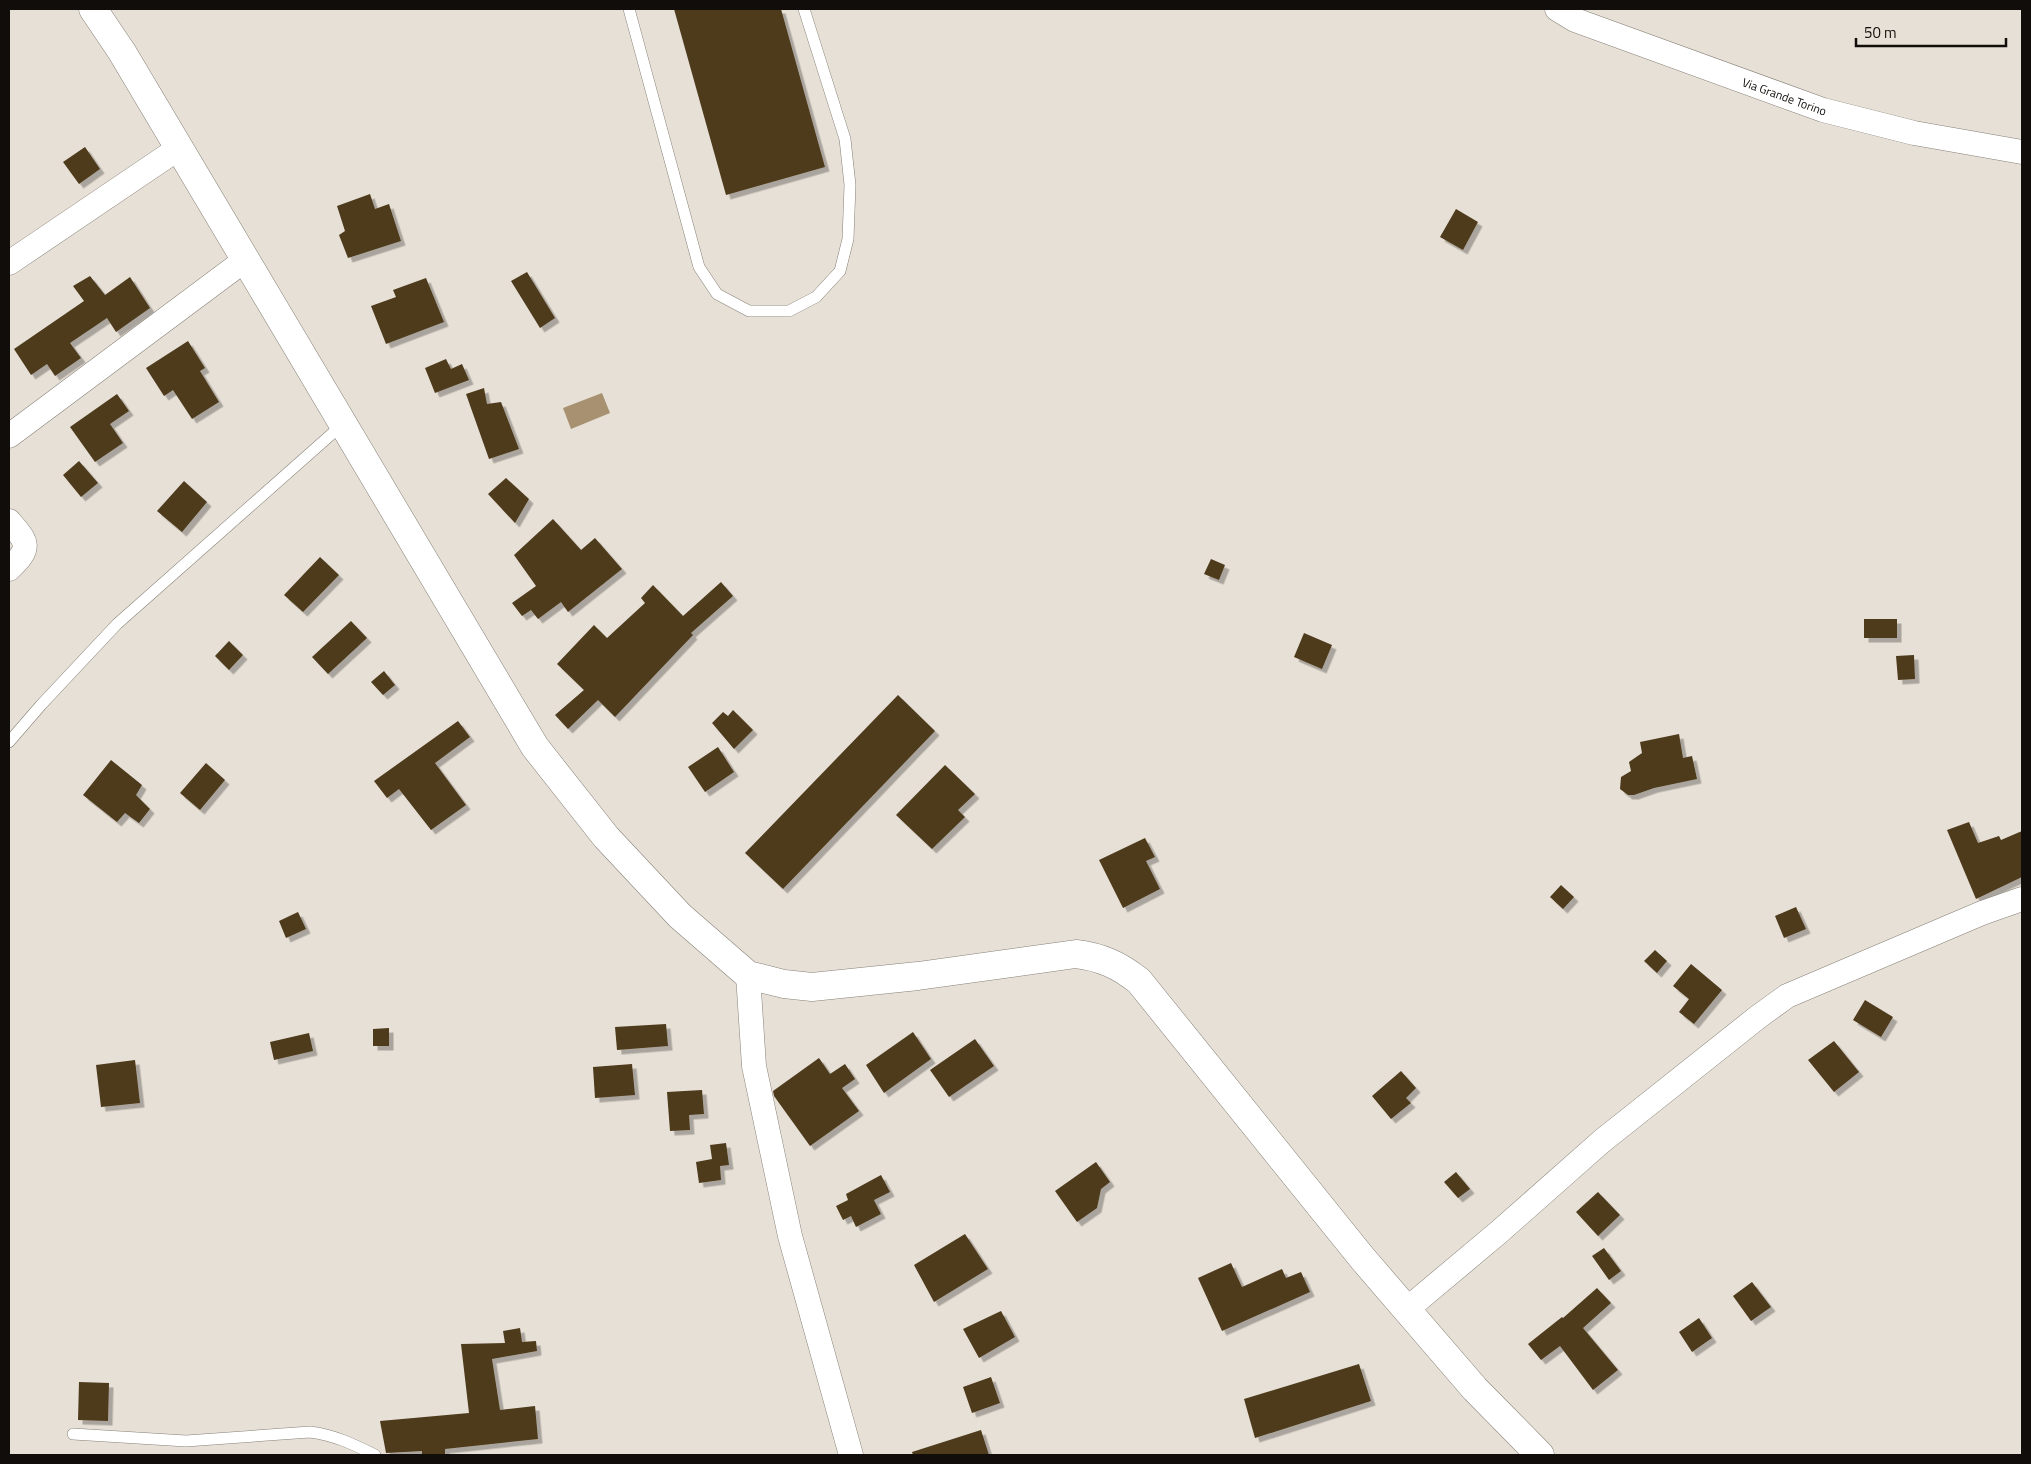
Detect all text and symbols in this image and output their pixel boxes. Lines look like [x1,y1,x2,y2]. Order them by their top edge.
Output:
scale bar [1856,15,2006,47]
text: 50 m [1864,21,1897,44]
street label: Via Grande Torino [1740,72,1829,120]

